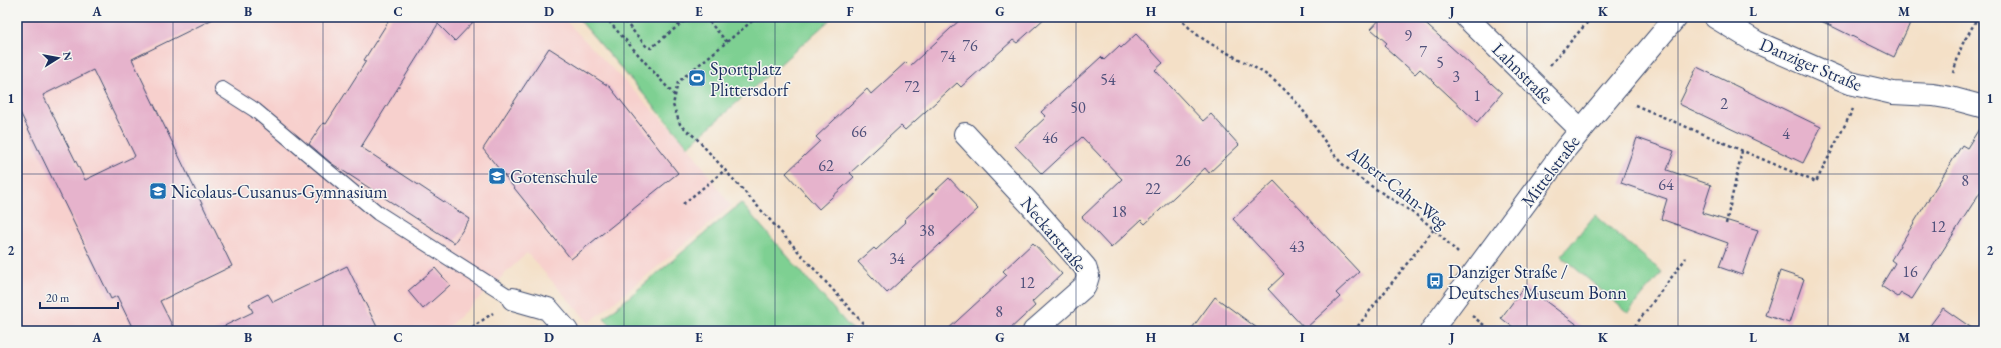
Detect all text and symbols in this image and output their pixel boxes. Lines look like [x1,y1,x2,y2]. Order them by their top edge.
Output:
text: A [91,3,102,20]
text: B [244,3,252,20]
text: C [393,3,403,20]
text: D [544,3,554,20]
text: E [695,3,703,20]
text: F [846,3,854,20]
text: G [995,3,1005,20]
text: H [1146,3,1157,20]
text: I [1300,3,1305,20]
text: J [1448,3,1455,20]
text: K [1598,3,1609,20]
text: L [1749,3,1757,20]
text: M [1898,3,1910,20]
house number: 9 [1404,25,1412,46]
street label: Danziger Straße [1756,32,1866,96]
house number: 76 [962,35,978,56]
north arrow [38,38,78,78]
street label: Lahnstraße [1488,38,1558,108]
house number: 7 [1419,41,1427,62]
house number: 74 [940,46,956,67]
text: N [60,50,76,62]
house number: 5 [1436,52,1444,73]
place label: Sportplatz Plittersdorf [710,57,791,101]
house number: 3 [1452,66,1460,87]
sports icon: Sportplatz Plittersdorf [687,68,707,88]
house number: 54 [1100,69,1116,90]
house number: 72 [904,76,920,97]
house number: 1 [1473,85,1481,106]
text: 1 [8,90,15,107]
text: 1 [1987,90,1994,107]
house number: 2 [1720,93,1728,114]
house number: 50 [1070,97,1086,118]
house number: 66 [851,121,867,142]
house number: 4 [1782,123,1790,144]
house number: 46 [1042,127,1058,148]
street label: Mittelstraße [1516,131,1584,211]
street label: Albert-Cahn-Weg [1342,140,1453,234]
house number: 26 [1175,150,1191,171]
house number: 62 [818,155,834,176]
place label: Gotenschule [510,165,597,188]
school or university icon: Gotenschule [487,166,507,186]
house number: 8 [1961,170,1969,191]
house number: 64 [1658,174,1674,195]
house number: 22 [1145,178,1161,199]
place label: Nicolaus-Cusanus-Gymnasium [171,180,387,203]
school or university icon: Nicolaus-Cusanus-Gymnasium [148,181,168,201]
street label: Neckarstraße [1016,192,1092,276]
house number: 18 [1111,201,1127,222]
house number: 12 [1930,216,1946,237]
house number: 38 [919,220,935,241]
house number: 43 [1289,236,1305,257]
text: 2 [8,242,15,259]
text: 2 [1987,242,1994,259]
house number: 34 [889,248,905,269]
place label: Danziger Straße / Deutsches Museum Bonn [1448,260,1627,304]
house number: 16 [1902,261,1918,282]
bus stop icon: Danziger Straße / Deutsches Museum Bonn [1425,271,1445,291]
house number: 12 [1019,272,1035,293]
scale bar [40,284,118,310]
text: 20 m [46,290,70,306]
house number: 8 [995,301,1003,322]
text: A [91,329,102,346]
text: B [244,329,252,346]
text: C [393,329,403,346]
text: D [544,329,554,346]
text: E [695,329,703,346]
text: F [846,329,854,346]
text: G [995,329,1005,346]
text: H [1146,329,1157,346]
text: I [1300,329,1305,346]
text: J [1448,329,1455,346]
text: K [1598,329,1609,346]
text: L [1749,329,1757,346]
text: M [1898,329,1910,346]

